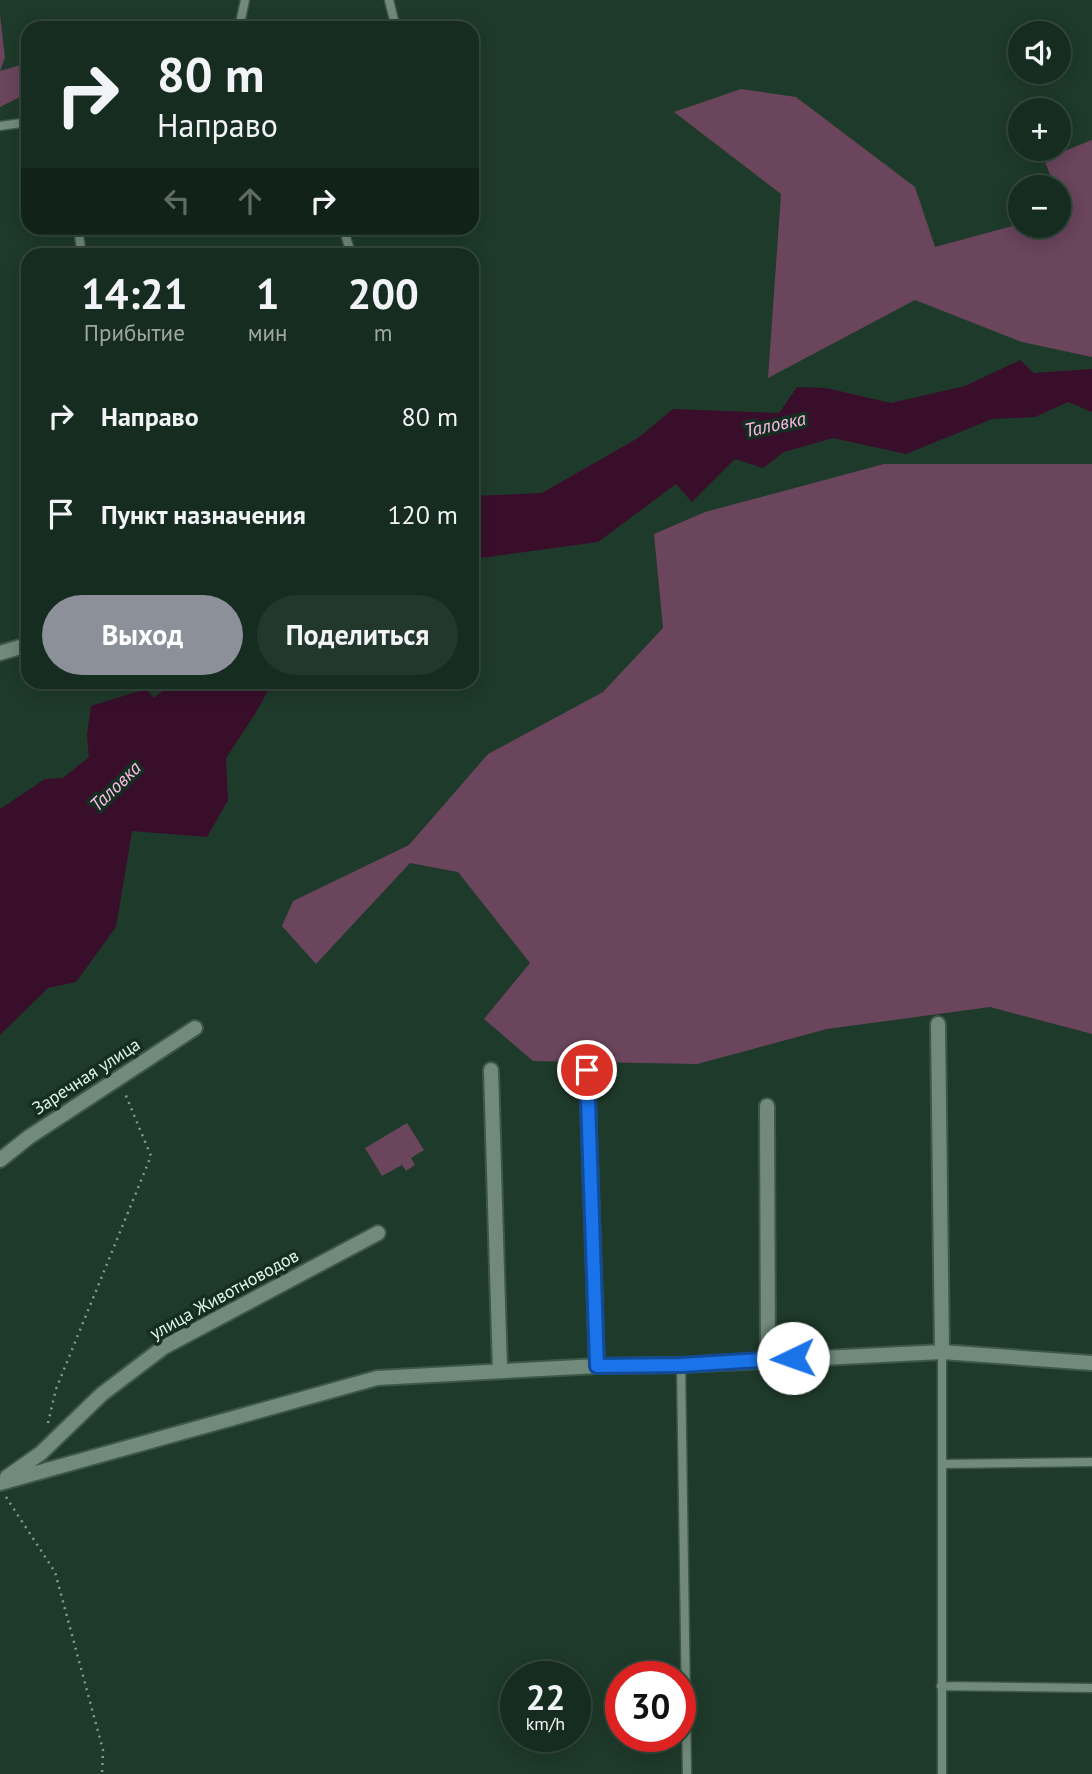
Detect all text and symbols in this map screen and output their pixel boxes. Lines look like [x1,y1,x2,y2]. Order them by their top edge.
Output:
map controls [1008,21,1071,238]
button: sound [1008,21,1071,84]
text: 80 m [157,42,264,106]
icon: right [42,49,133,140]
button: + [1008,98,1071,161]
text: Направо [157,104,278,146]
button: − [1008,175,1071,238]
icon: left [158,182,196,220]
icon: ahead [231,182,269,220]
icon: right [304,182,342,220]
text: 14:21 [81,266,188,321]
text: 1 [256,266,279,321]
text: 200 [347,266,419,321]
text: Прибытие [84,318,185,347]
text: мин [248,318,287,347]
text: m [374,318,393,347]
icon: right [42,397,80,435]
text: Направо [101,400,199,433]
text: 80 m [402,400,458,433]
water label: Таловка [742,406,809,442]
icon: arrive [42,495,80,533]
text: Пункт назначения [101,498,306,531]
text: 120 m [387,498,458,531]
button: Выход [42,595,243,675]
button: Поделиться [257,595,458,675]
water label: Таловка [84,755,146,816]
street label: Заречная улица [28,1033,144,1119]
pin [557,1040,617,1100]
icon: arrive [568,1051,606,1089]
street label: улица Животноводов [146,1244,302,1344]
position arrow [756,1321,830,1395]
speed limit sign: 30 [605,1661,696,1752]
text: 22 [526,1674,565,1720]
text: km/h [526,1712,565,1735]

